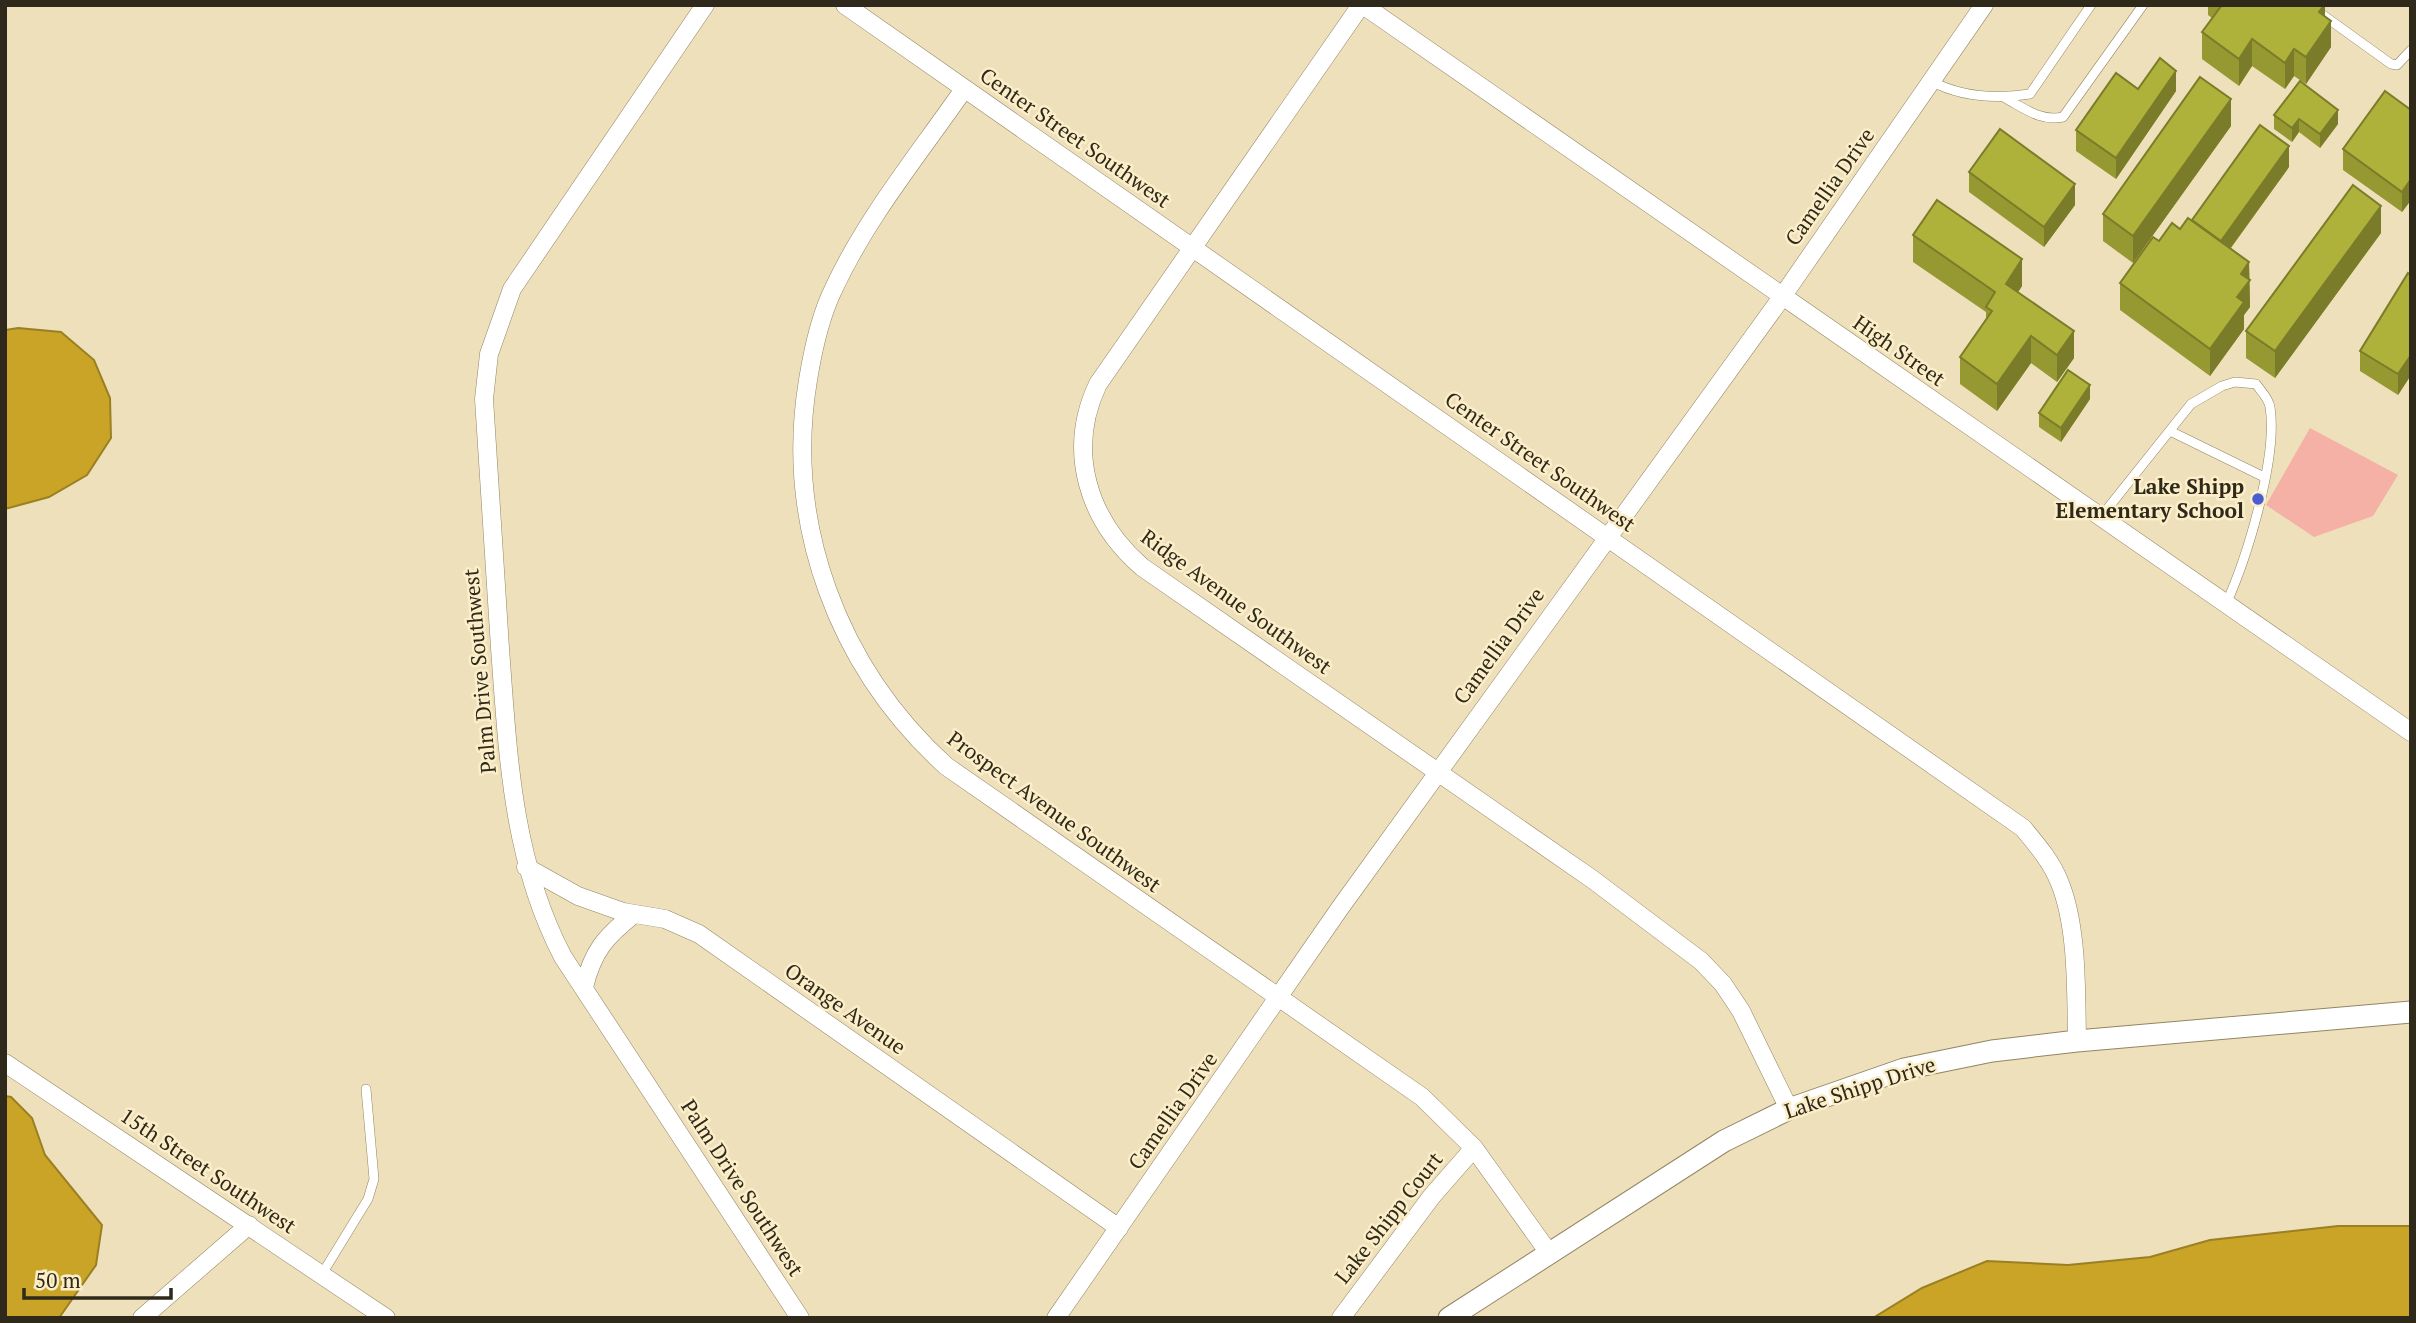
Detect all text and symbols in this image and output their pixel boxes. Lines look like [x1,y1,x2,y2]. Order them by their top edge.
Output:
street label: Center Street Southwest [975,61,1176,214]
street label: Camellia Drive [1778,122,1880,251]
street label: High Street [1848,308,1951,392]
street label: Center Street Southwest [1440,385,1641,538]
place label: Lake Shipp Elementary School [2056,472,2244,524]
marker: Lake Shipp Elementary School [2250,491,2266,507]
street label: Ridge Avenue Southwest [1136,523,1338,680]
street label: Palm Drive Southwest [456,567,502,775]
street label: Camellia Drive [1446,582,1550,709]
street label: Prospect Avenue Southwest [942,724,1167,898]
street label: Orange Avenue [779,956,912,1060]
street label: Camellia Drive [1121,1046,1223,1175]
street label: Lake Shipp Drive [1781,1049,1939,1125]
street label: Palm Drive Southwest [675,1094,811,1281]
street label: 15th Street Southwest [115,1101,302,1240]
street label: Lake Shipp Court [1328,1146,1449,1289]
scale bar [24,1256,172,1300]
text: 50 m [35,1266,81,1294]

